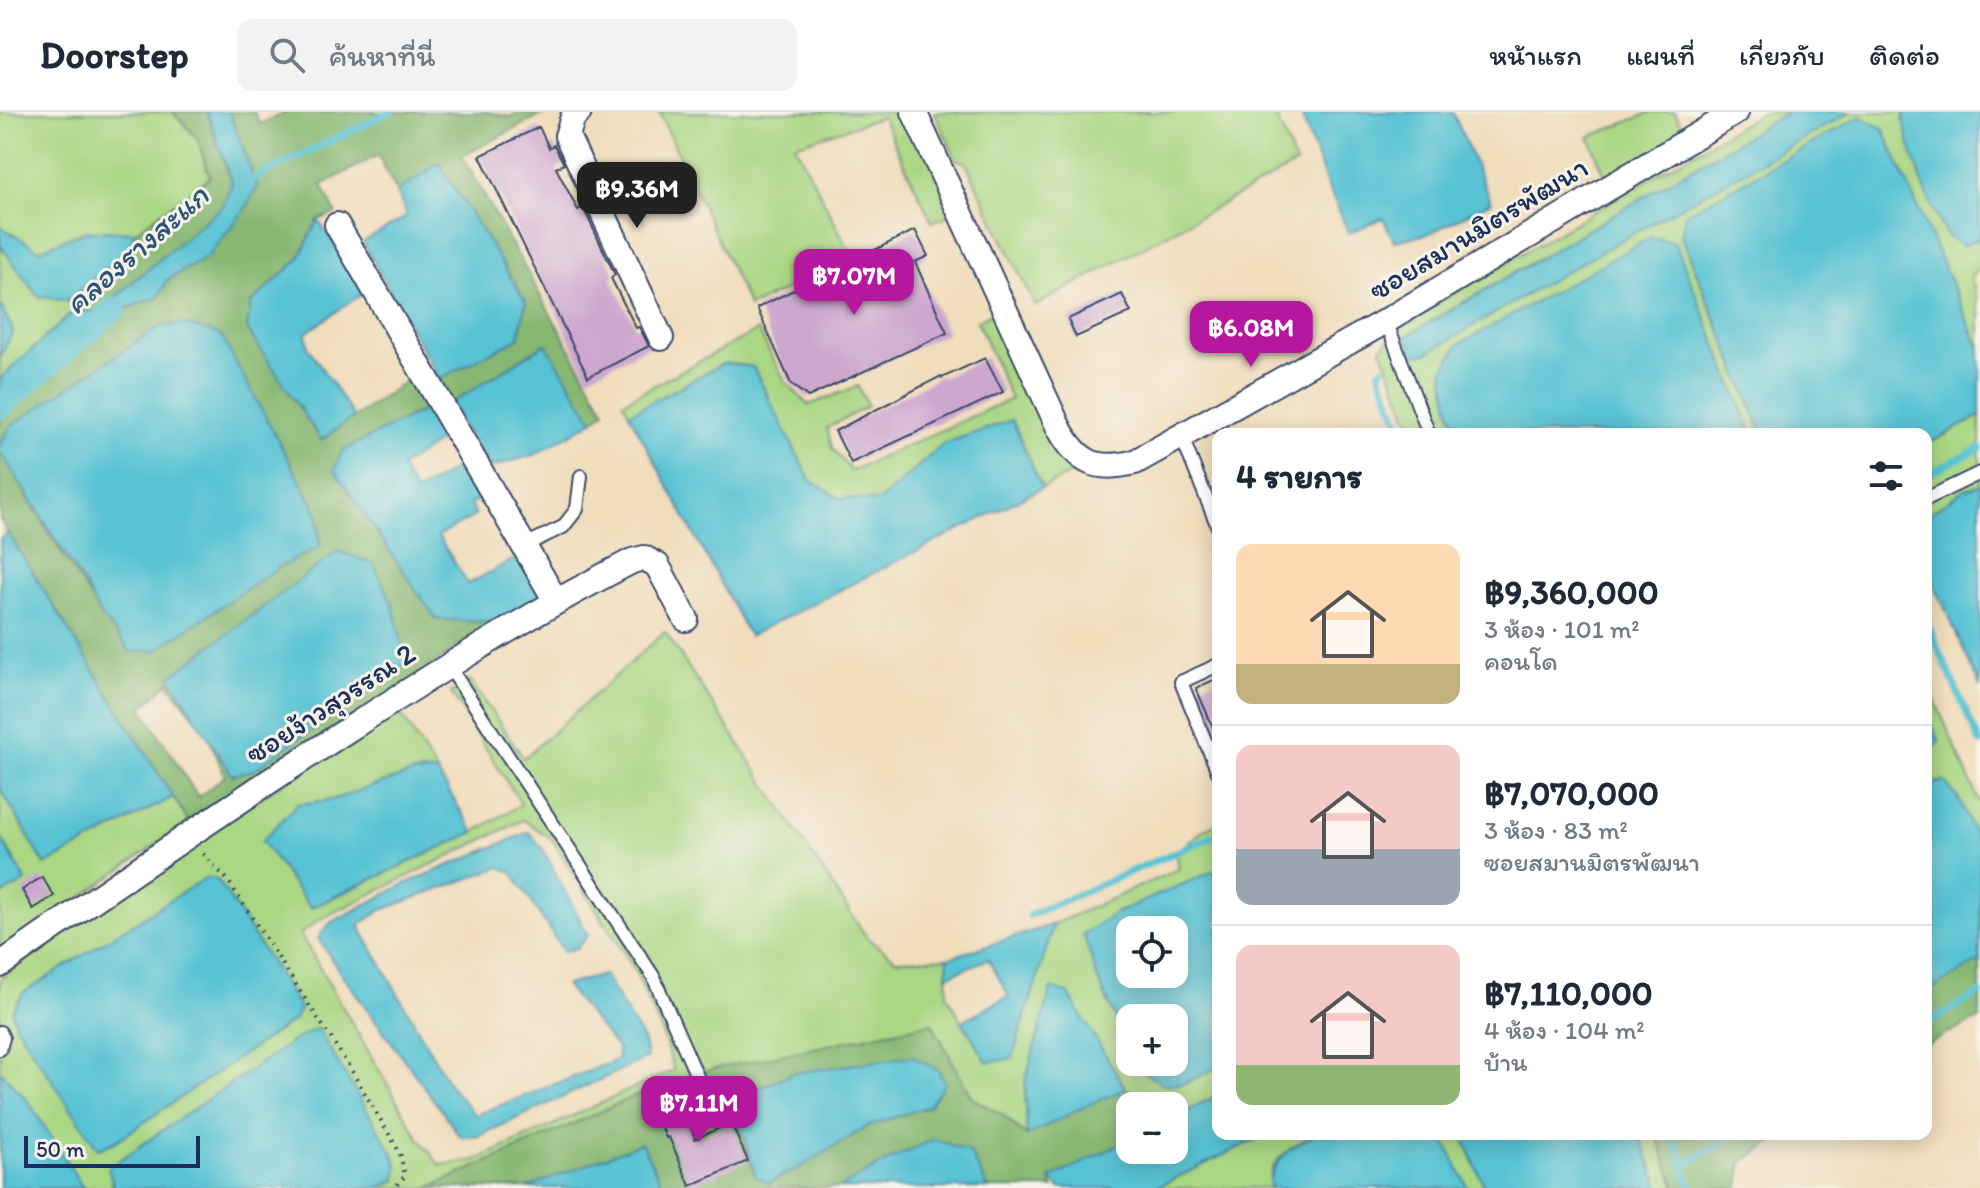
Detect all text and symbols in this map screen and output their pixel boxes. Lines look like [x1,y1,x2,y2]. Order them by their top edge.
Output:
search box [237,19,797,91]
text: Doorstep [40,32,189,78]
icon: search [265,33,309,77]
text: ค้นหาที่นี่ [329,37,435,74]
text: หน้าแรก [1490,38,1582,72]
text: แผนที่ [1626,38,1695,72]
text: เกี่ยวกับ [1739,38,1825,72]
text: ติดต่อ [1869,38,1940,72]
street label: ซอยสมานมิตรพัฒนา [1362,148,1594,308]
pin: ฿9.36M [572,162,702,230]
text: ฿9.36M [595,172,679,204]
water label: คลองรางสะแก [56,175,217,322]
pin: ฿7.07M [789,249,919,317]
text: ฿7.07M [812,259,896,291]
pin: ฿6.08M [1186,301,1316,369]
text: ฿6.08M [1208,311,1294,343]
icon: filters [1864,454,1908,498]
text: 4 รายการ [1236,456,1363,497]
text: ฿9,360,000 [1484,572,1659,613]
icon: home [1300,576,1396,672]
text: 3 ห้อง · 101 m² [1484,613,1640,645]
street label: ซอยง้าวสุวรรณ 2 [238,634,423,772]
text: คอนโด [1484,645,1558,677]
text: ฿7,070,000 [1484,773,1659,814]
icon: home [1300,777,1396,873]
text: 3 ห้อง · 83 m² [1484,814,1628,846]
text: ซอยสมานมิตรพัฒนา [1484,846,1700,878]
map controls [1116,916,1188,1164]
button: locate [1116,916,1188,988]
text: ฿7,110,000 [1484,973,1653,1014]
icon: home [1300,977,1396,1073]
button: + [1116,1004,1188,1076]
text: 4 ห้อง · 104 m² [1484,1014,1645,1046]
text: บ้าน [1484,1046,1527,1078]
pin: ฿7.11M [634,1076,764,1144]
text: ฿7.11M [659,1086,739,1118]
button: − [1116,1092,1188,1164]
scale bar [24,1132,200,1168]
text: 50 m [36,1136,85,1163]

